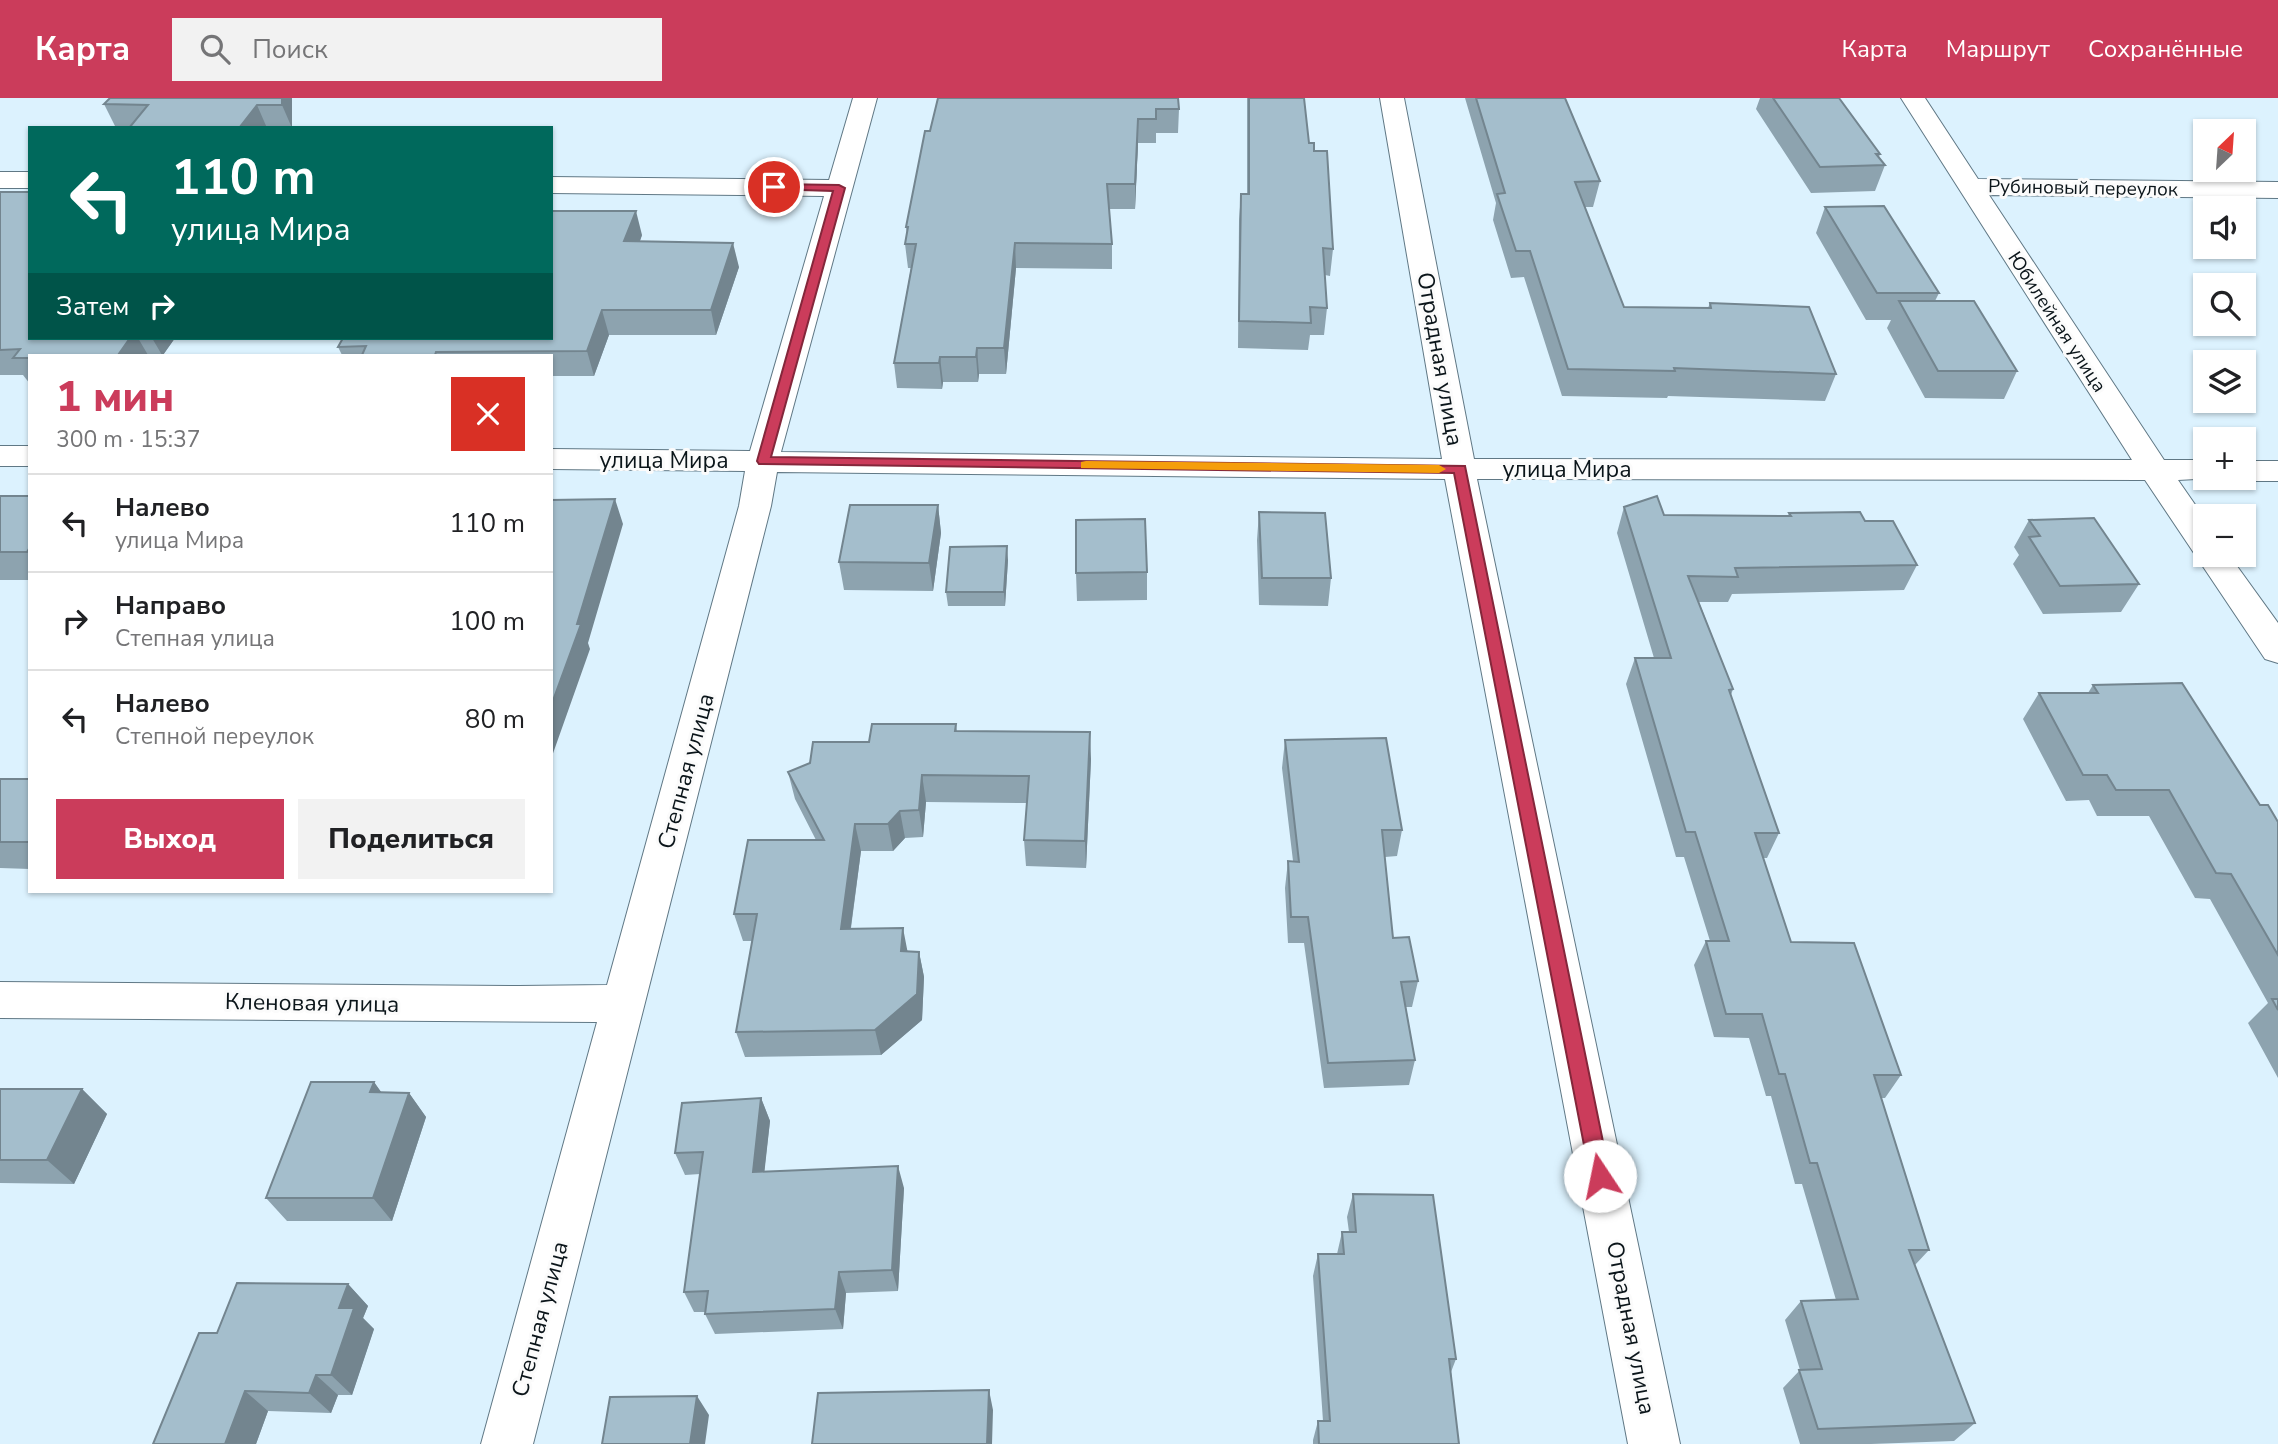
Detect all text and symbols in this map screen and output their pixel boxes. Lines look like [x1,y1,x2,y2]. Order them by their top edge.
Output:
search box [172,18,662,81]
text: Карта [35,27,130,72]
icon: search [196,30,234,68]
text: Поиск [252,32,328,67]
text: Карта [1842,33,1908,65]
text: Маршрут [1946,33,2050,65]
text: Сохранённые [2088,33,2243,65]
north arrow [2193,119,2256,182]
map controls [2193,119,2256,567]
text: 110 m [171,144,315,211]
icon: left [56,154,147,245]
pin [744,157,804,217]
icon: arrive [755,168,793,206]
street label: Рубиновый переулок [1988,173,2178,203]
button: sound [2193,196,2256,259]
text: улица Мира [171,208,351,251]
street label: Юбилейная улица [2002,247,2112,397]
street label: Отрадная улица [1409,270,1471,448]
button: search [2193,273,2256,336]
icon: right [143,287,181,325]
text: Затем [56,289,129,324]
button: layers [2193,350,2256,413]
text: 1 мин [56,369,174,426]
button: close [451,377,525,451]
text: 300 m · 15:37 [56,424,201,455]
button: + [2193,427,2256,490]
street label: улица Мира [599,445,729,476]
street label: улица Мира [1502,454,1632,485]
text: Налево [115,490,210,525]
icon: left [56,504,94,542]
button: − [2193,504,2256,567]
text: 110 m [449,506,525,541]
text: улица Мира [115,525,244,556]
text: Направо [115,588,226,623]
icon: right [56,602,94,640]
text: 100 m [449,604,525,639]
text: Степная улица [115,623,275,654]
text: Налево [115,686,210,721]
street label: Степная улица [650,690,722,852]
icon: left [56,700,94,738]
text: 80 m [465,702,525,737]
text: Степной переулок [115,721,314,752]
button: Выход [56,799,284,879]
button: Поделиться [298,799,525,879]
street label: Кленовая улица [225,986,399,1020]
position arrow [1563,1139,1637,1213]
street label: Степная улица [504,1238,576,1400]
street label: Отрадная улица [1599,1239,1663,1417]

